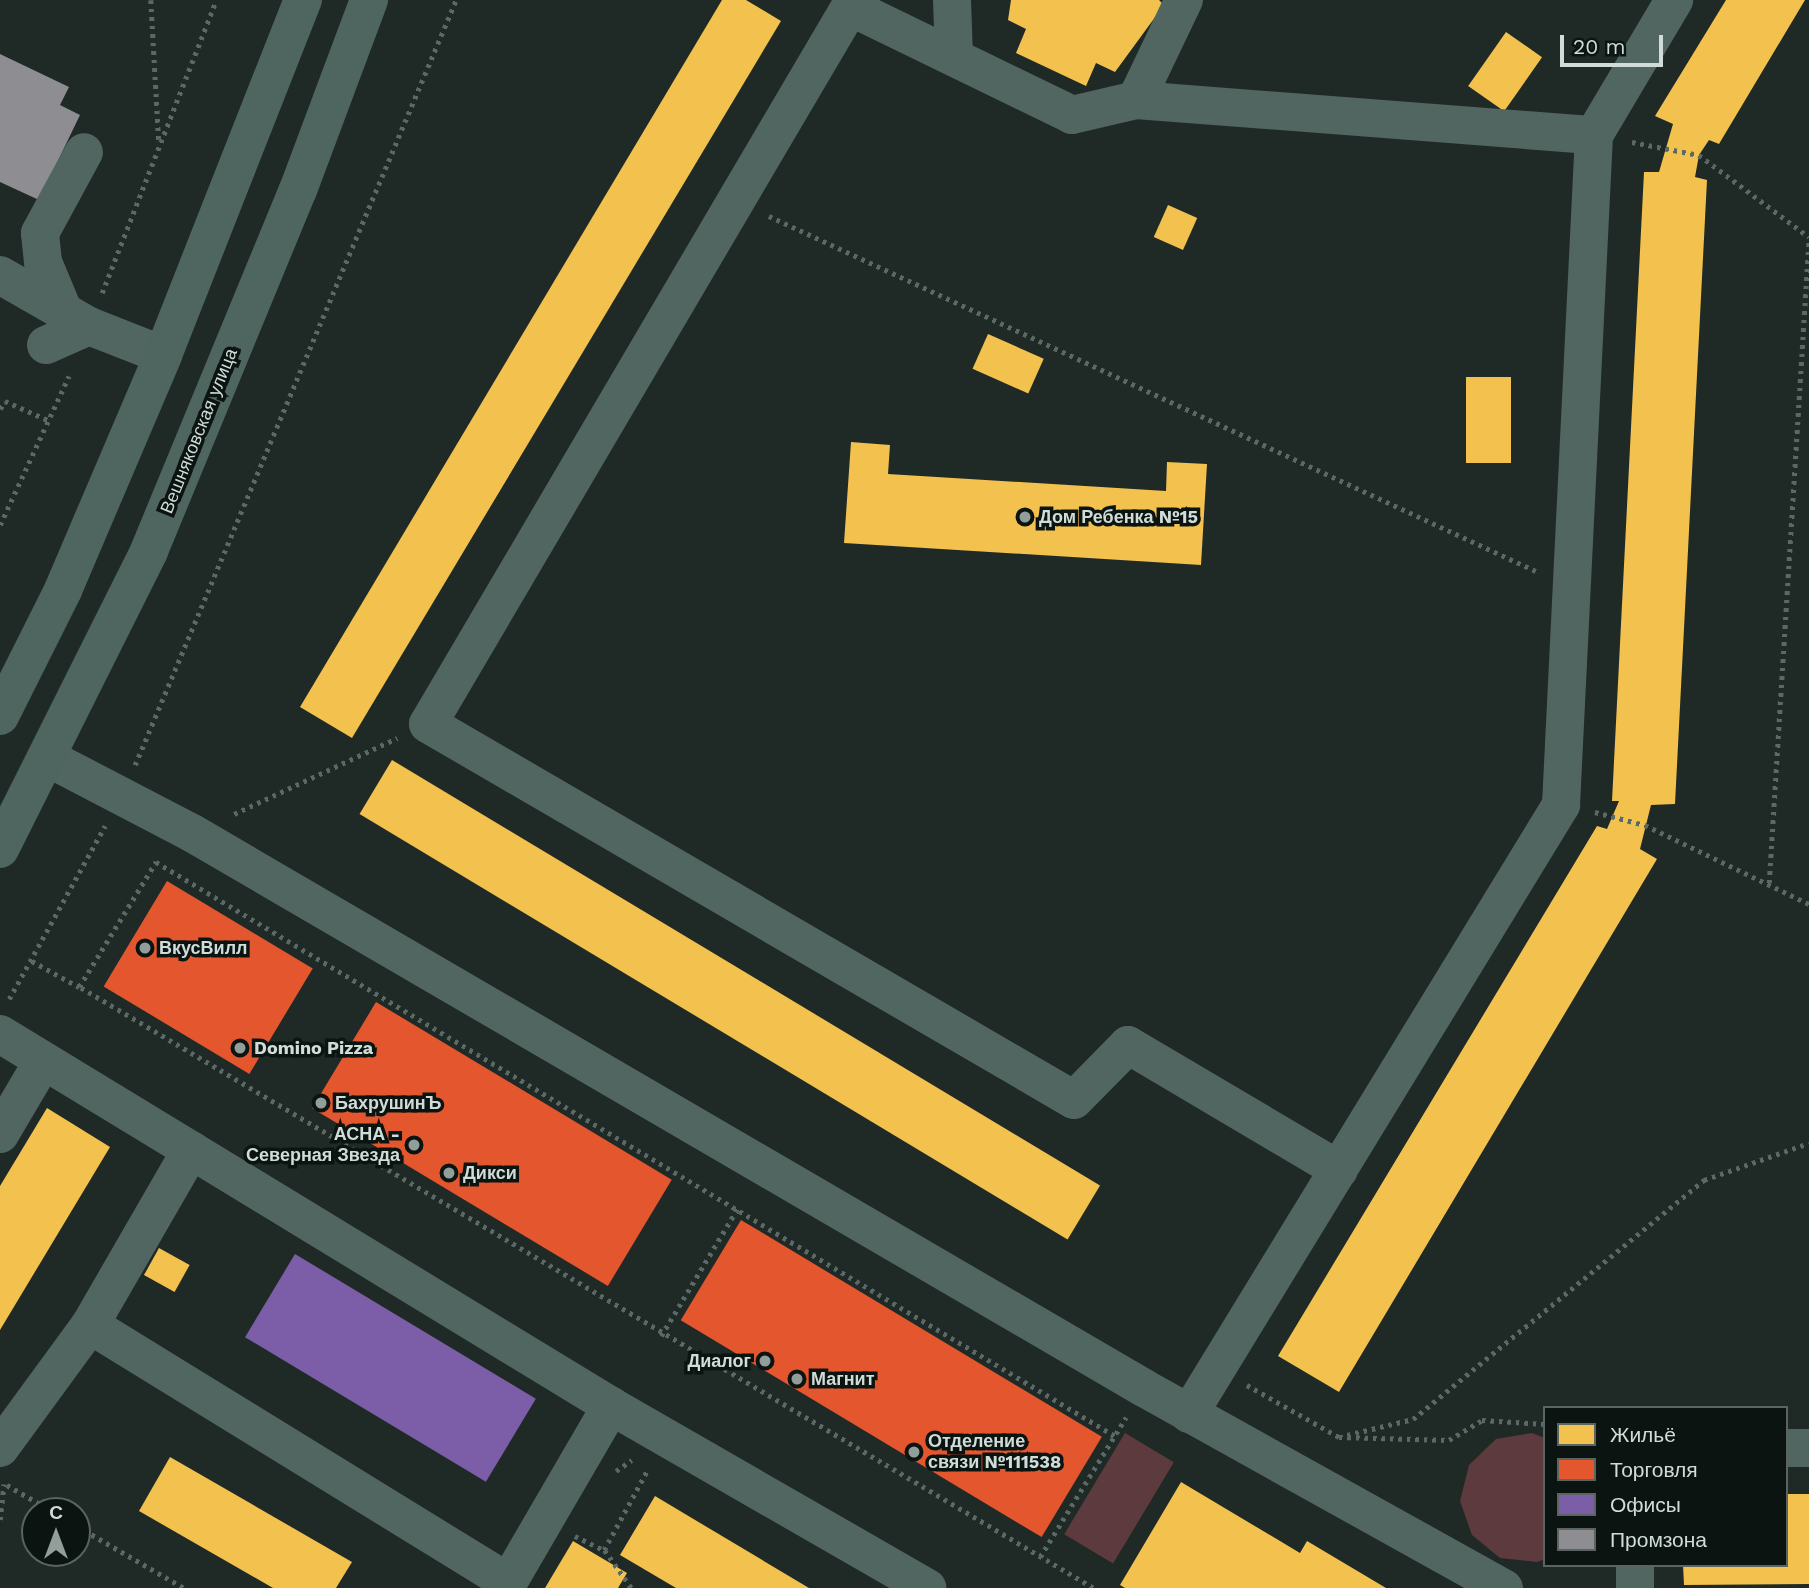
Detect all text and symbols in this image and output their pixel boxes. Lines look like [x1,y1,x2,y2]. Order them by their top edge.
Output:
scale bar [1564,21,1667,65]
text: 20 m [1573,34,1625,59]
street label: Вешняковская улица [156,345,242,517]
place label: Дом Ребенка №15 [1039,506,1198,528]
marker: Дом Ребенка №15 [1017,509,1033,525]
place label: ВкусВилл [159,937,248,959]
marker: ВкусВилл [137,940,153,956]
place label: Domino Pizza [254,1037,373,1059]
marker: Domino Pizza [232,1040,248,1056]
place label: БахрушинЪ [335,1092,441,1114]
marker: БахрушинЪ [313,1095,329,1111]
place label: АСНА - Северная Звезда [246,1124,400,1166]
marker: АСНА - Северная Звезда [406,1137,422,1153]
place label: Дикси [463,1162,517,1184]
marker: Дикси [441,1165,457,1181]
place label: Диалог [687,1350,751,1372]
marker: Диалог [757,1353,773,1369]
place label: Магнит [811,1368,874,1390]
marker: Магнит [789,1371,805,1387]
legend [1543,1406,1788,1567]
text: Жильё [1610,1422,1676,1447]
place label: Отделение связи №111538 [928,1431,1061,1474]
marker: Отделение связи №111538 [906,1444,922,1460]
text: Торговля [1610,1457,1698,1482]
text: Офисы [1610,1492,1681,1517]
north arrow [21,1497,91,1567]
text: С [49,1501,63,1524]
text: Промзона [1610,1527,1707,1552]

